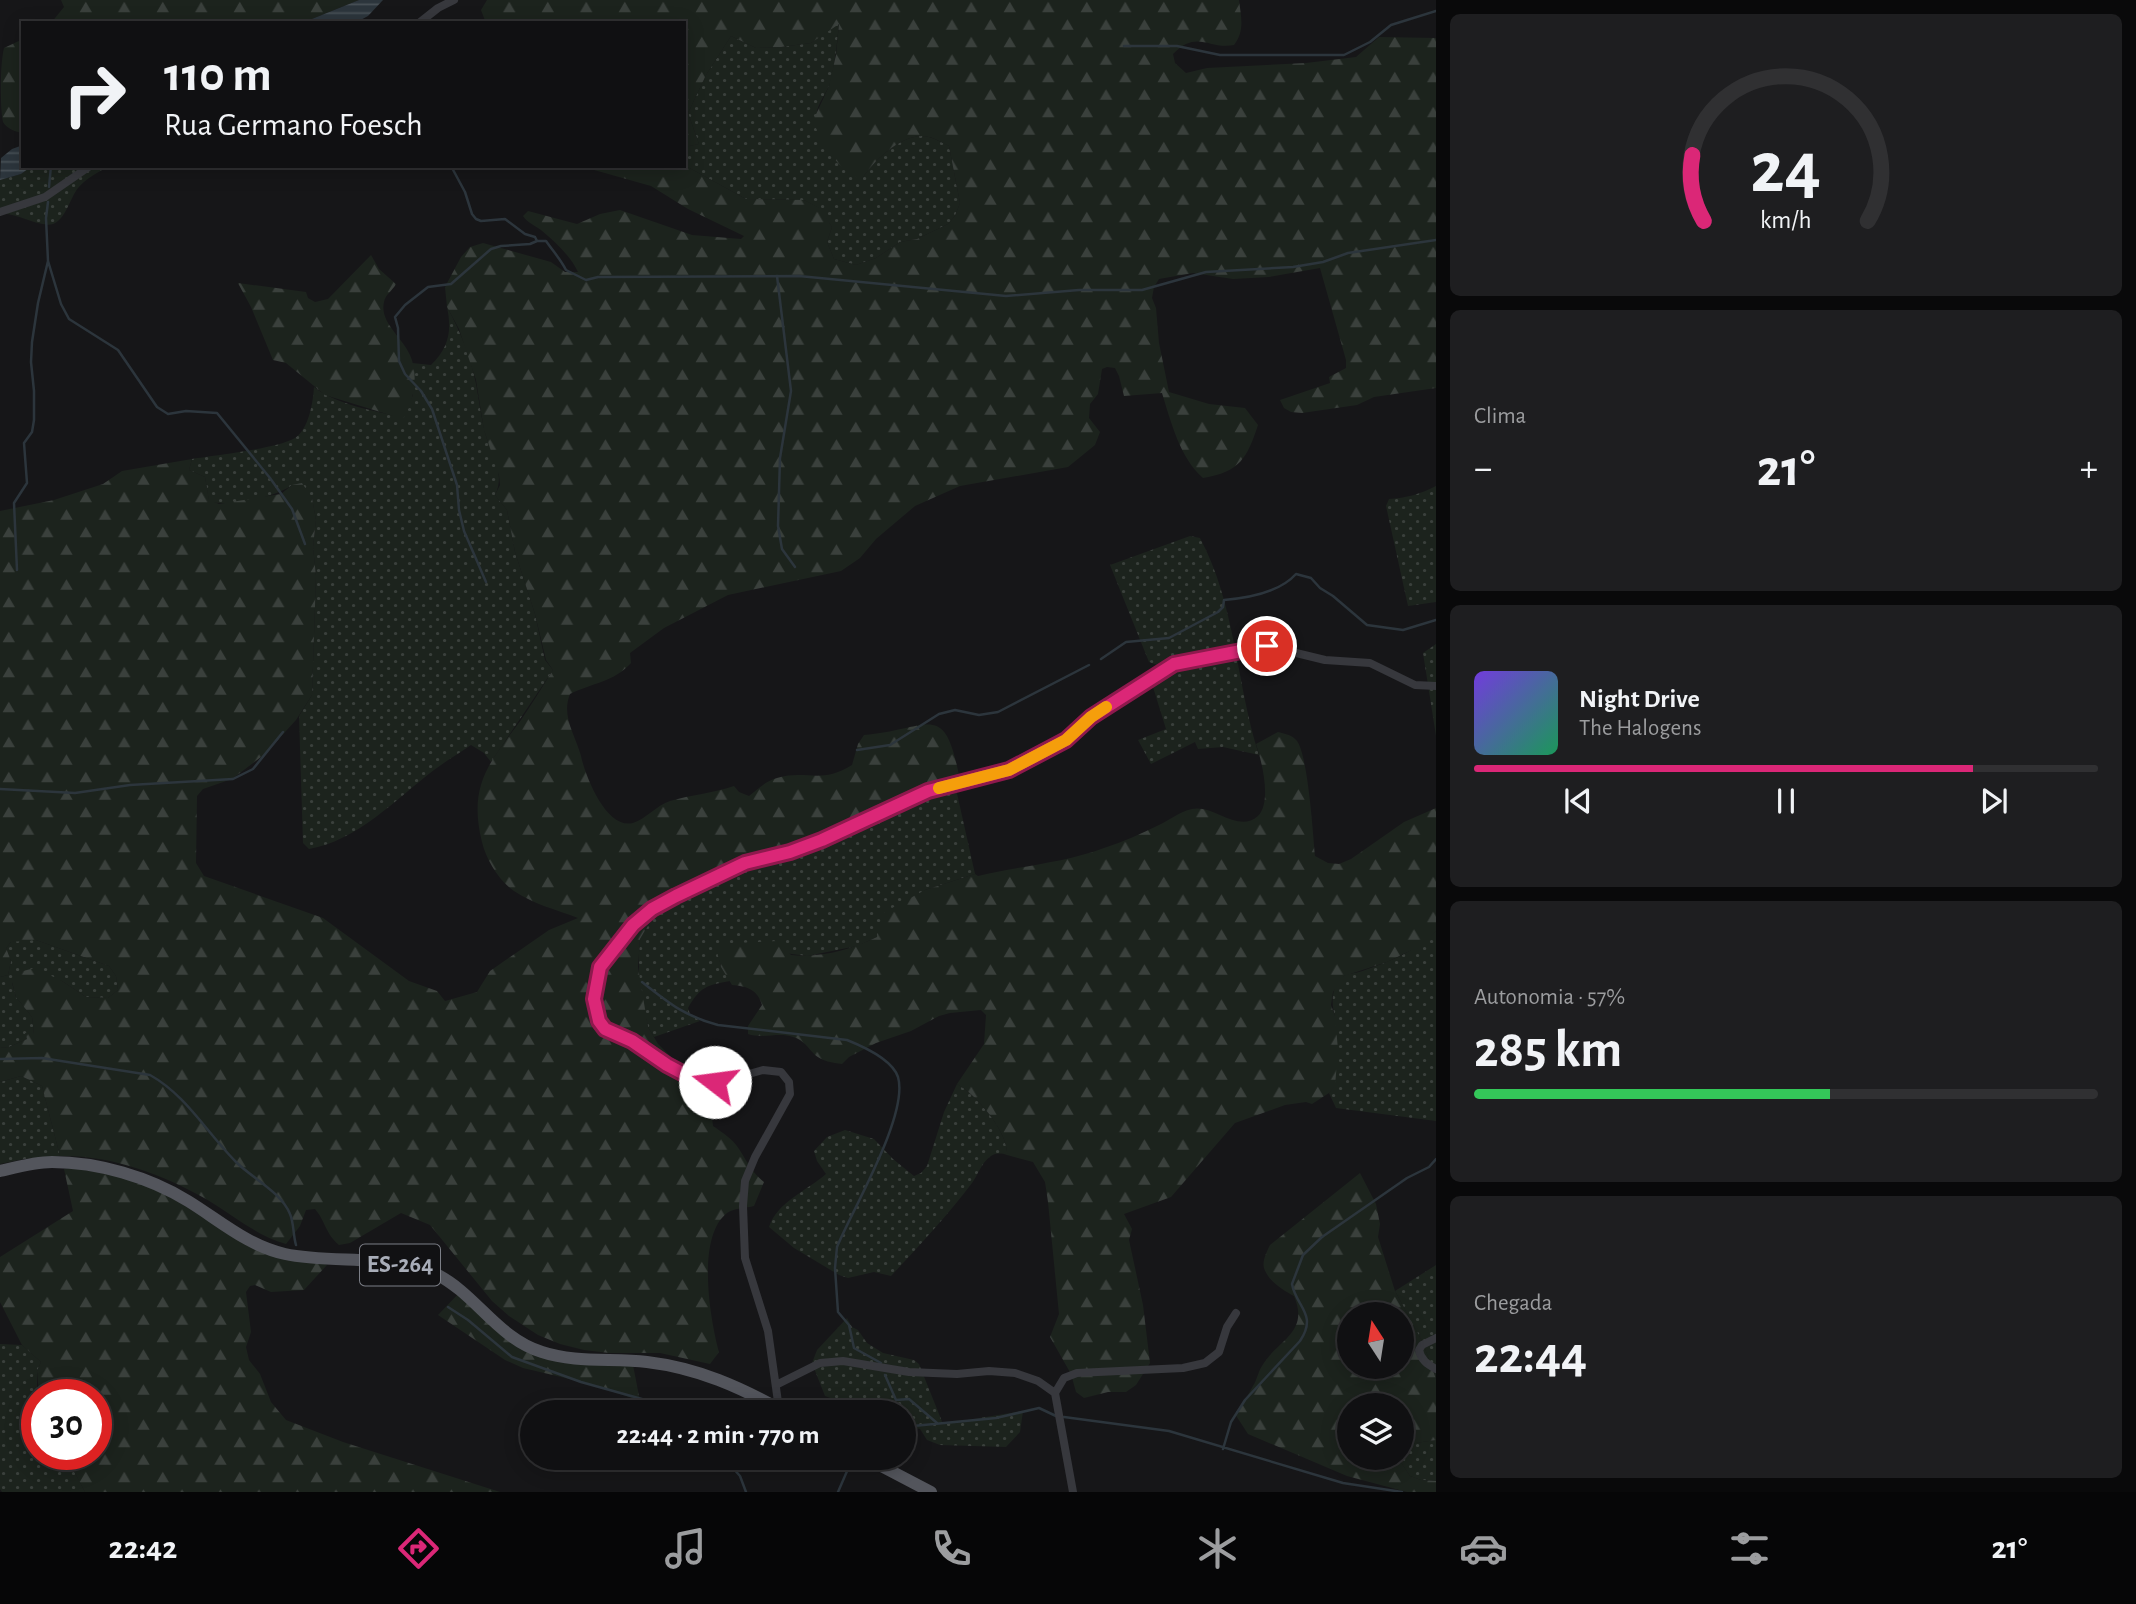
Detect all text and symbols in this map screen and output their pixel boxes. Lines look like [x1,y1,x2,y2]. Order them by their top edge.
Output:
icon: right [49,49,140,140]
text: 110 m [164,51,272,100]
text: Rua Germano Foesch [164,109,423,141]
text: 24 [1751,133,1821,206]
text: km/h [1760,208,1812,233]
text: Clima [1474,405,1526,428]
text: 21° [1757,443,1815,495]
text: − [1474,450,1492,488]
text: + [2080,450,2098,488]
pin [1237,616,1297,676]
icon: arrive [1248,627,1286,665]
text: Night Drive [1579,686,1700,712]
text: The Halogens [1579,717,1701,740]
icon: previous [1559,782,1597,820]
icon: pause [1767,782,1805,820]
icon: next [1975,782,2013,820]
text: Autonomia · 57% [1474,986,1625,1009]
text: 285 km [1474,1024,1622,1076]
position arrow [678,1045,752,1119]
road number: ES-264 [360,1245,440,1286]
text: Chegada [1474,1292,1552,1315]
north arrow [1337,1302,1414,1379]
map controls [1337,1302,1414,1470]
text: 22:44 [1474,1330,1587,1382]
speed limit sign: 30 [21,1379,112,1470]
button: layers [1337,1393,1414,1470]
text: 22:44 · 2 min · 770 m [617,1422,819,1448]
icon: directions [394,1524,443,1573]
icon: music [661,1524,710,1573]
icon: phone [927,1524,976,1573]
icon: climate [1193,1524,1242,1573]
icon: car [1459,1524,1508,1573]
icon: filters [1725,1524,1774,1573]
text: 22:42 [109,1532,177,1564]
text: 21° [1991,1532,2027,1564]

